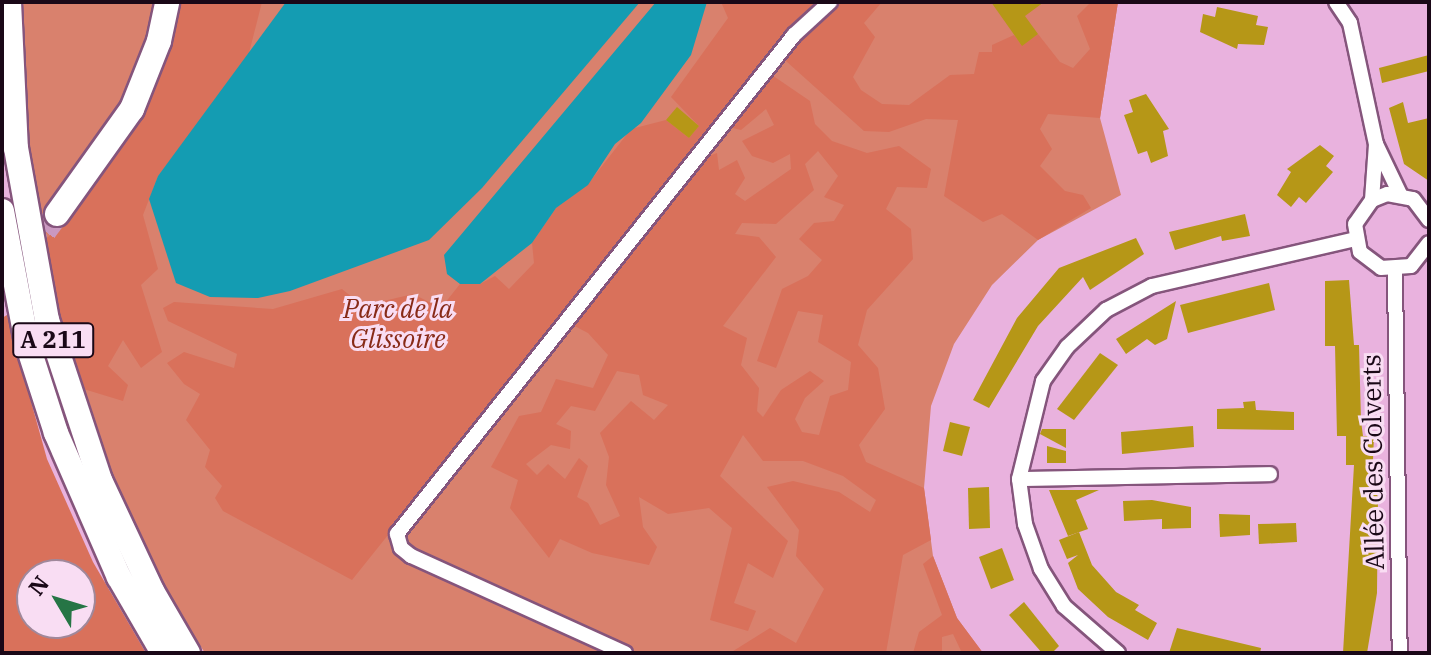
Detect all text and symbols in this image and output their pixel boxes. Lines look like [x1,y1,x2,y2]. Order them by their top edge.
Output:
park label: Parc de la Glissoire [343,293,453,354]
road number: A 211 [11,320,95,360]
street label: Allée des Colverts [1356,354,1390,570]
north arrow [16,559,96,639]
text: N [21,569,55,601]

